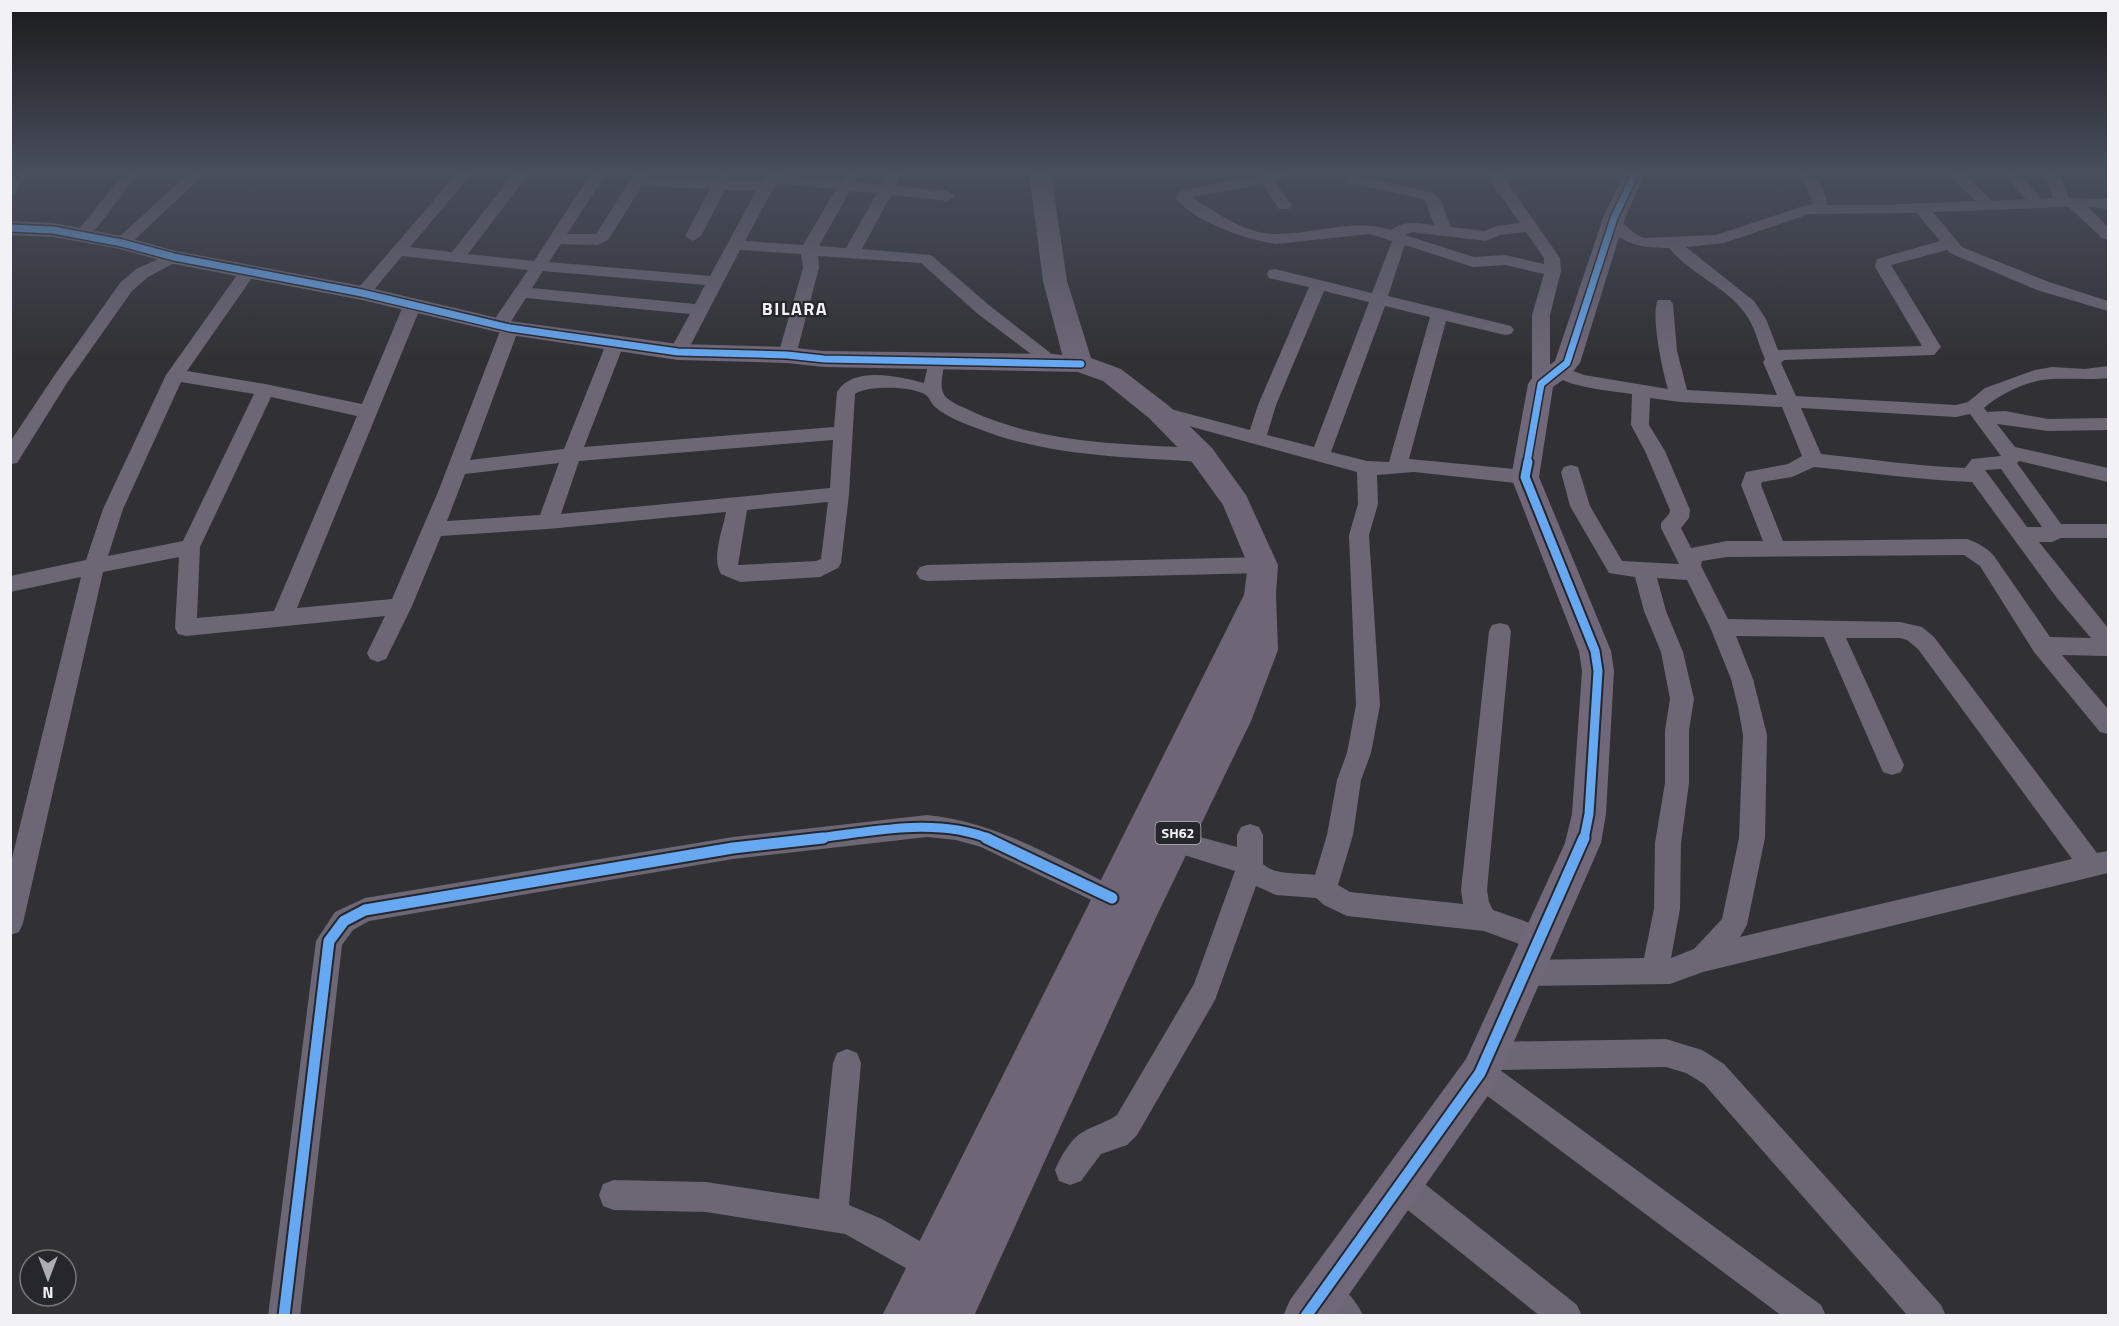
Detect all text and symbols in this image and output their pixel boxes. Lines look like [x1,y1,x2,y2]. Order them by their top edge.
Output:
district label: BILARA [762,295,828,322]
road number: SH62 [1156,822,1200,844]
north arrow [18,1248,78,1308]
text: N [42,1281,54,1305]

